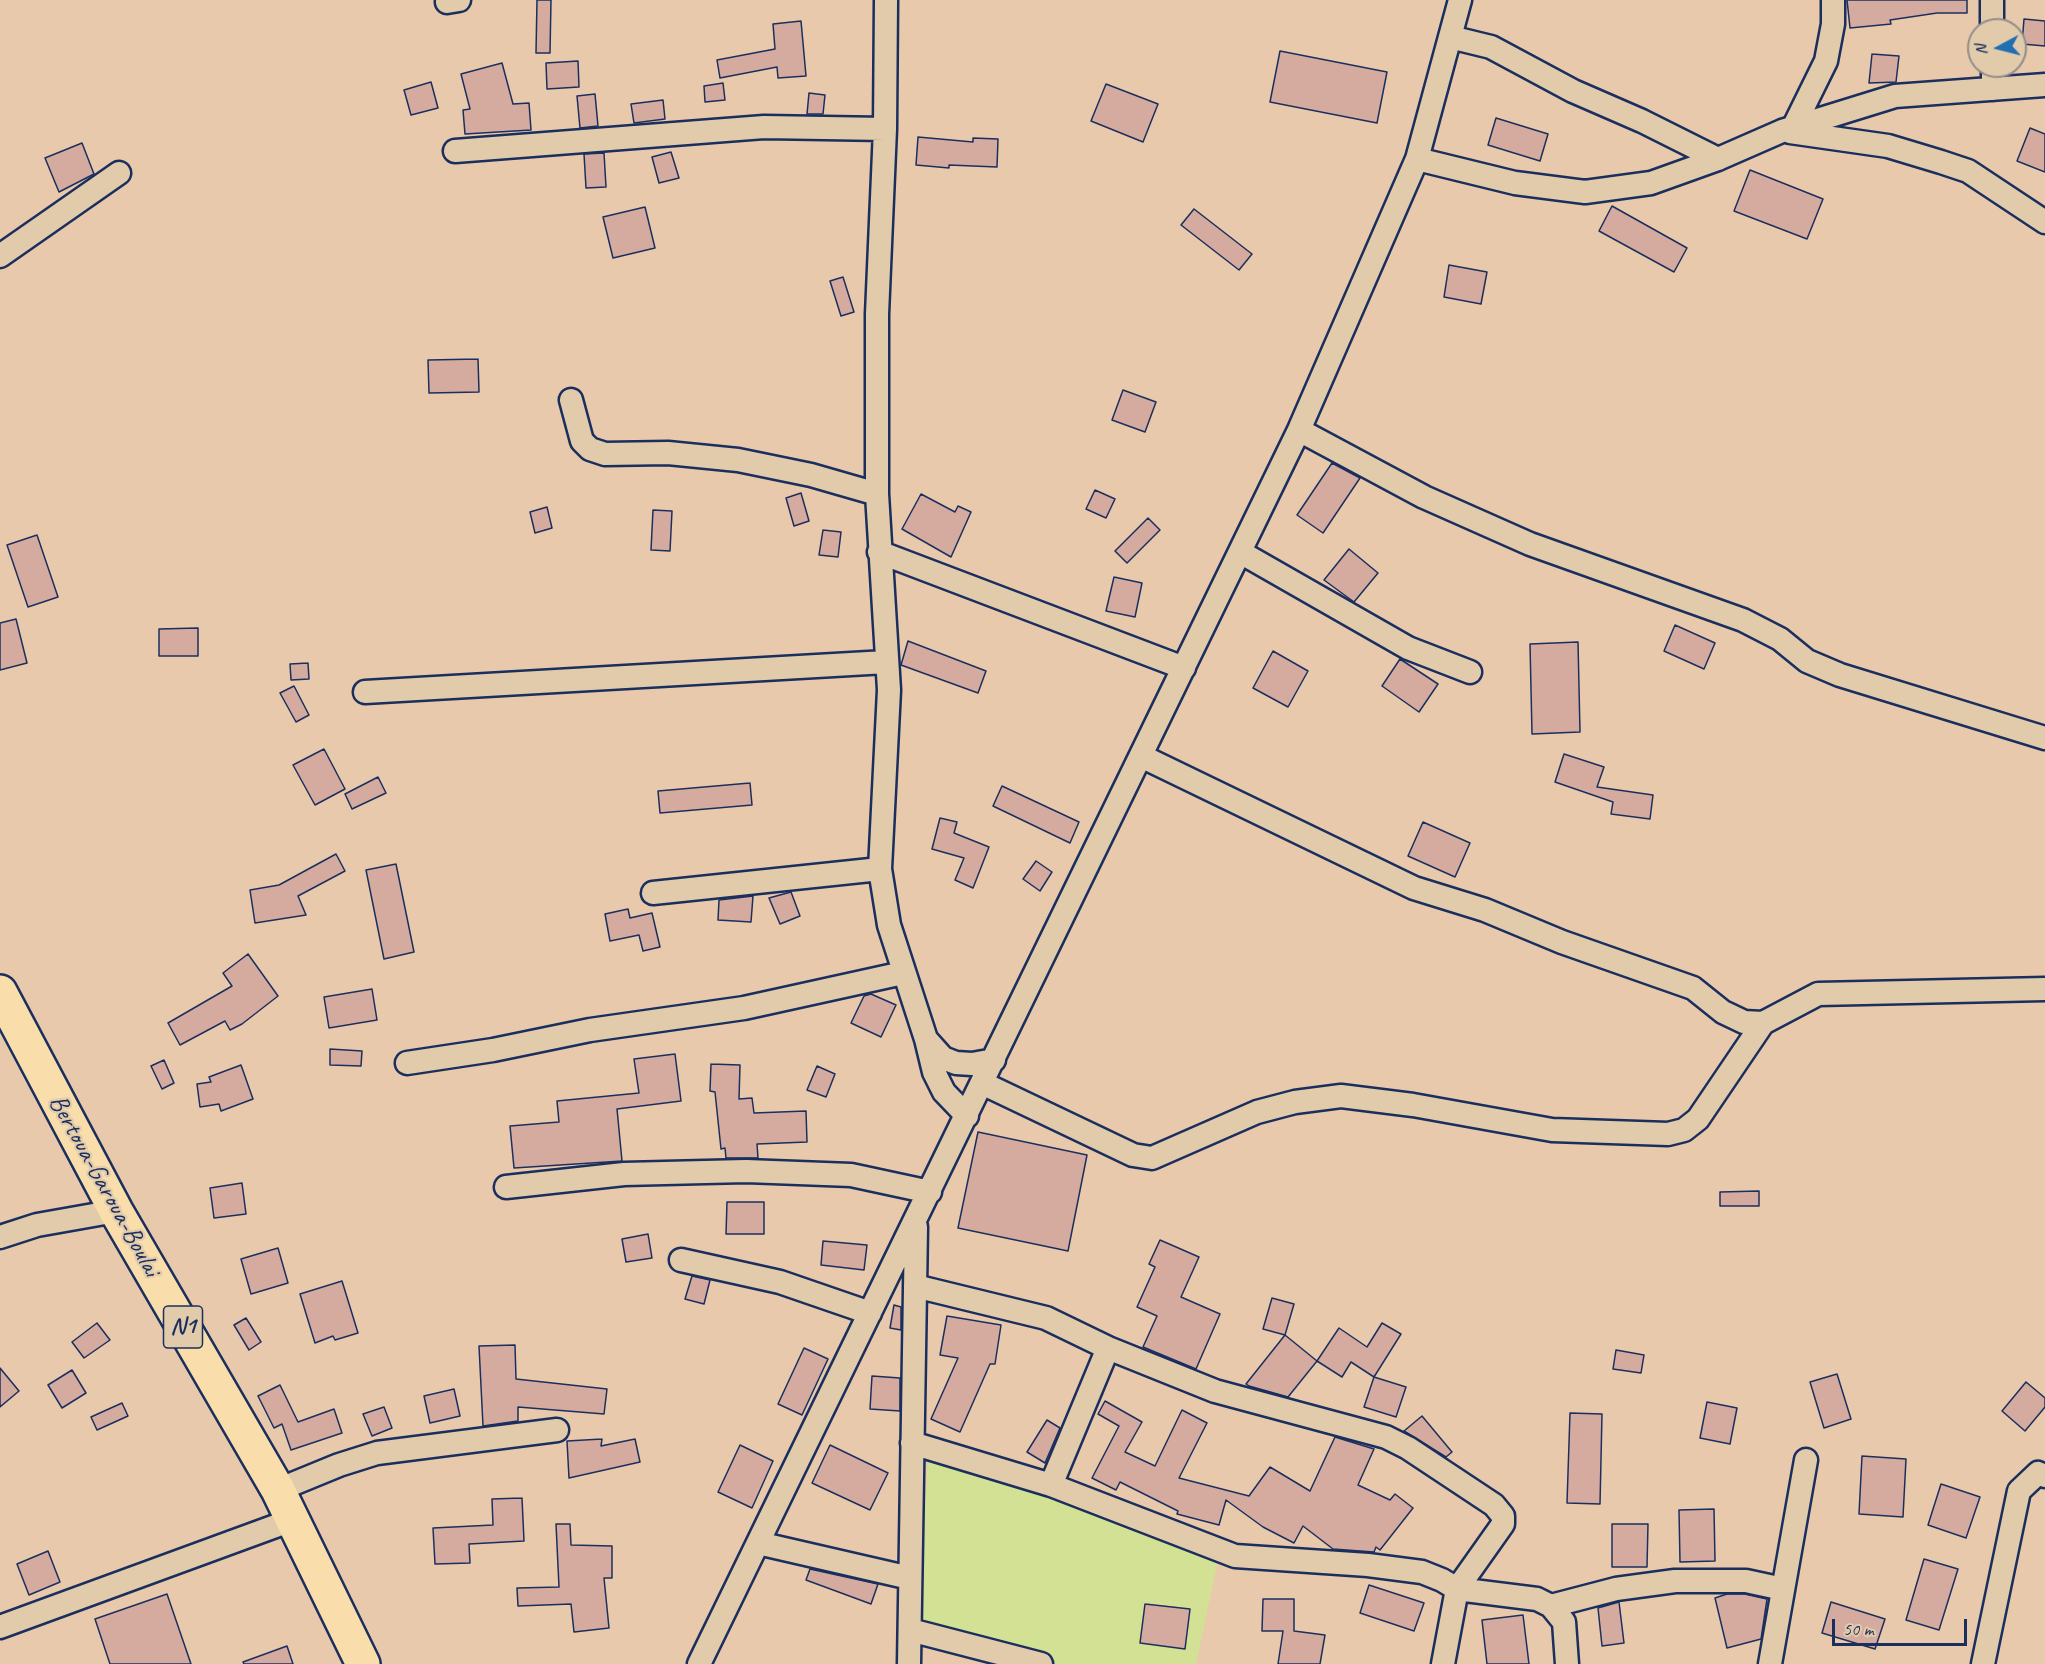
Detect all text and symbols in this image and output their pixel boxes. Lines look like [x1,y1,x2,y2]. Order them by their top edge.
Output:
north arrow [1967,18,2027,78]
text: N [1971,44,1992,56]
street label: Bertoua-Garoua-Boulai [41,1090,167,1282]
road number: N1 [164,1306,202,1348]
scale bar [1835,1607,1970,1645]
text: 50 m [1843,1618,1874,1640]

